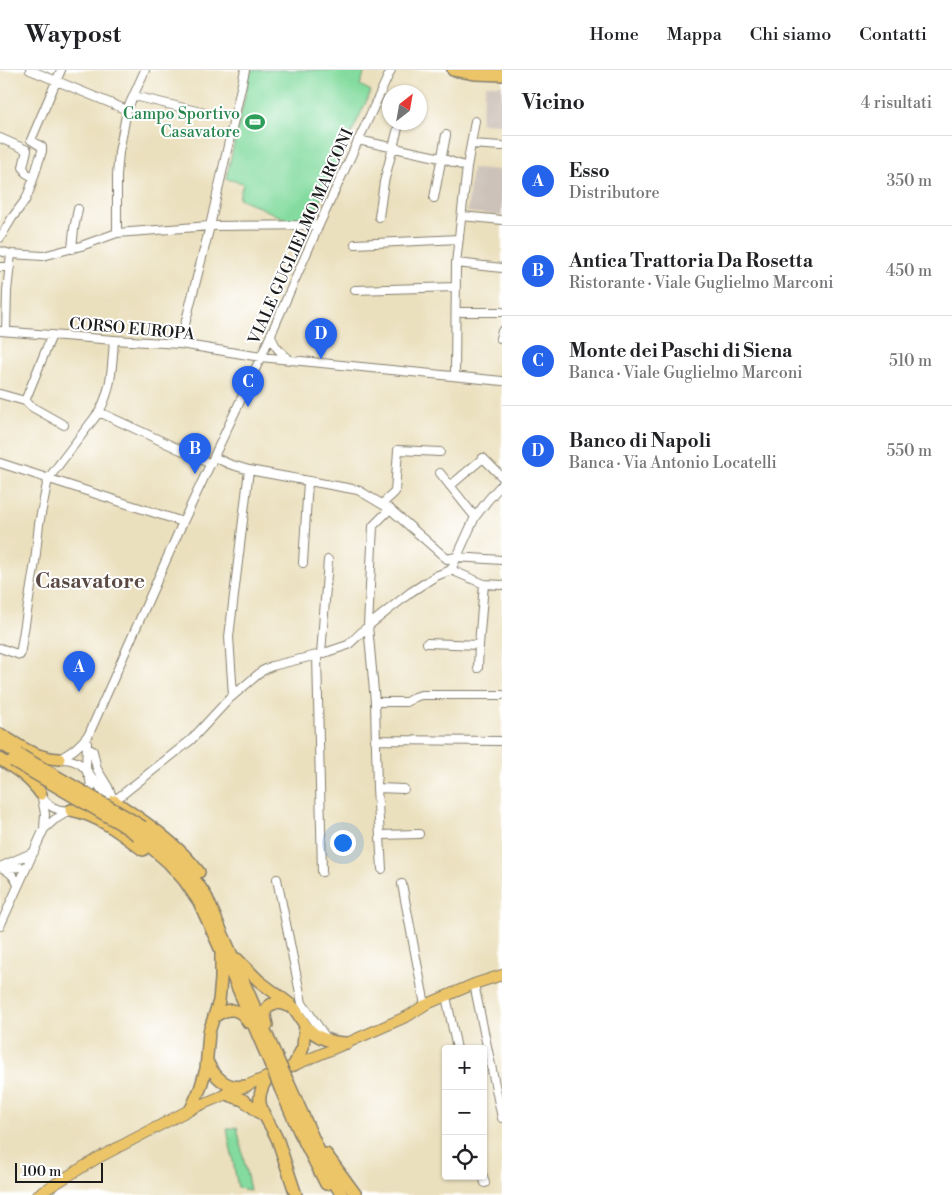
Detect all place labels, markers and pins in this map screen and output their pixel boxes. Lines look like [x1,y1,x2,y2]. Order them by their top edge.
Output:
place label: Campo Sportivo Casavatore [123,104,240,142]
sports icon: Campo Sportivo Casavatore [244,111,266,133]
pin: D [305,318,337,359]
pin: C [232,366,264,407]
pin: B [179,433,211,474]
pin: A [63,651,95,692]

